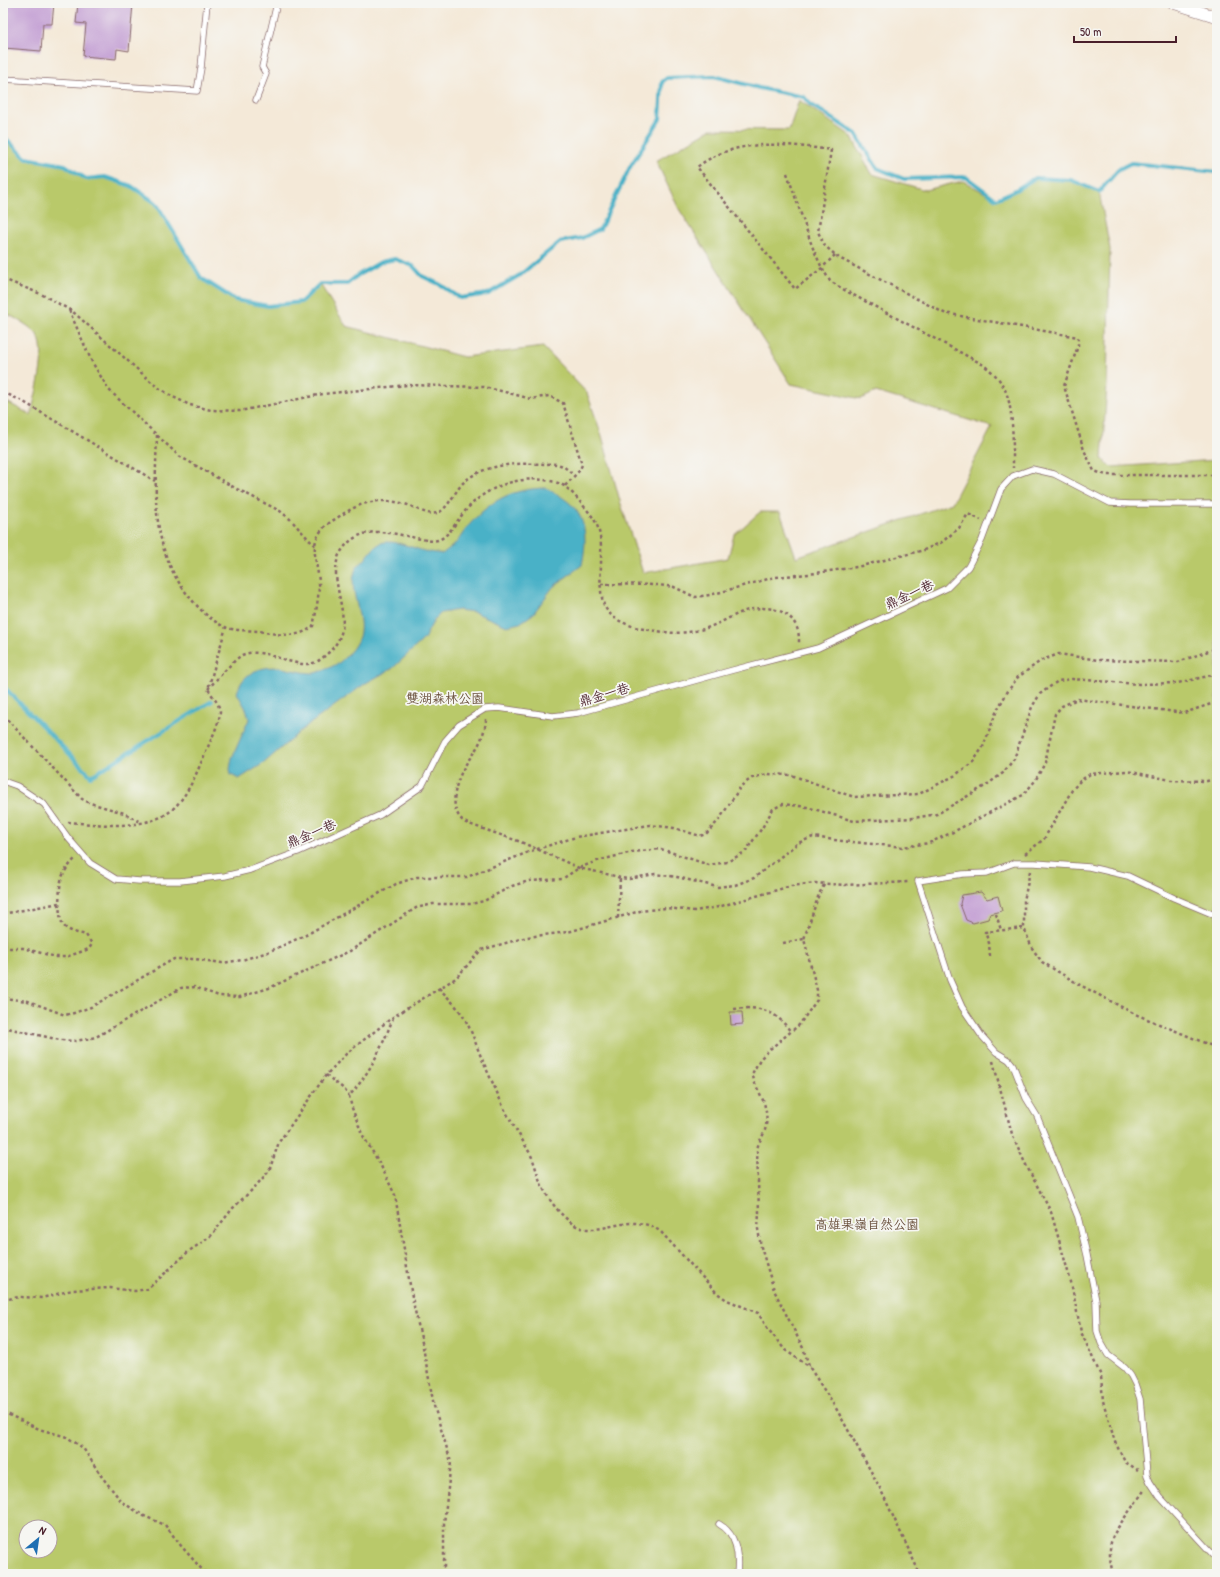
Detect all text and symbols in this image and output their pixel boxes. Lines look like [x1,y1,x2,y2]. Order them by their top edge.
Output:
scale bar [1074,18,1176,44]
text: 50 m [1080,23,1101,40]
street label: 鼎金一巷 [882,575,936,613]
street label: 鼎金一巷 [577,678,631,710]
park label: 雙湖森林公園 [406,689,484,707]
street label: 鼎金一巷 [284,815,338,851]
park label: 高雄果嶺自然公園 [815,1215,919,1233]
north arrow [18,1519,58,1559]
text: N [37,1523,49,1538]

